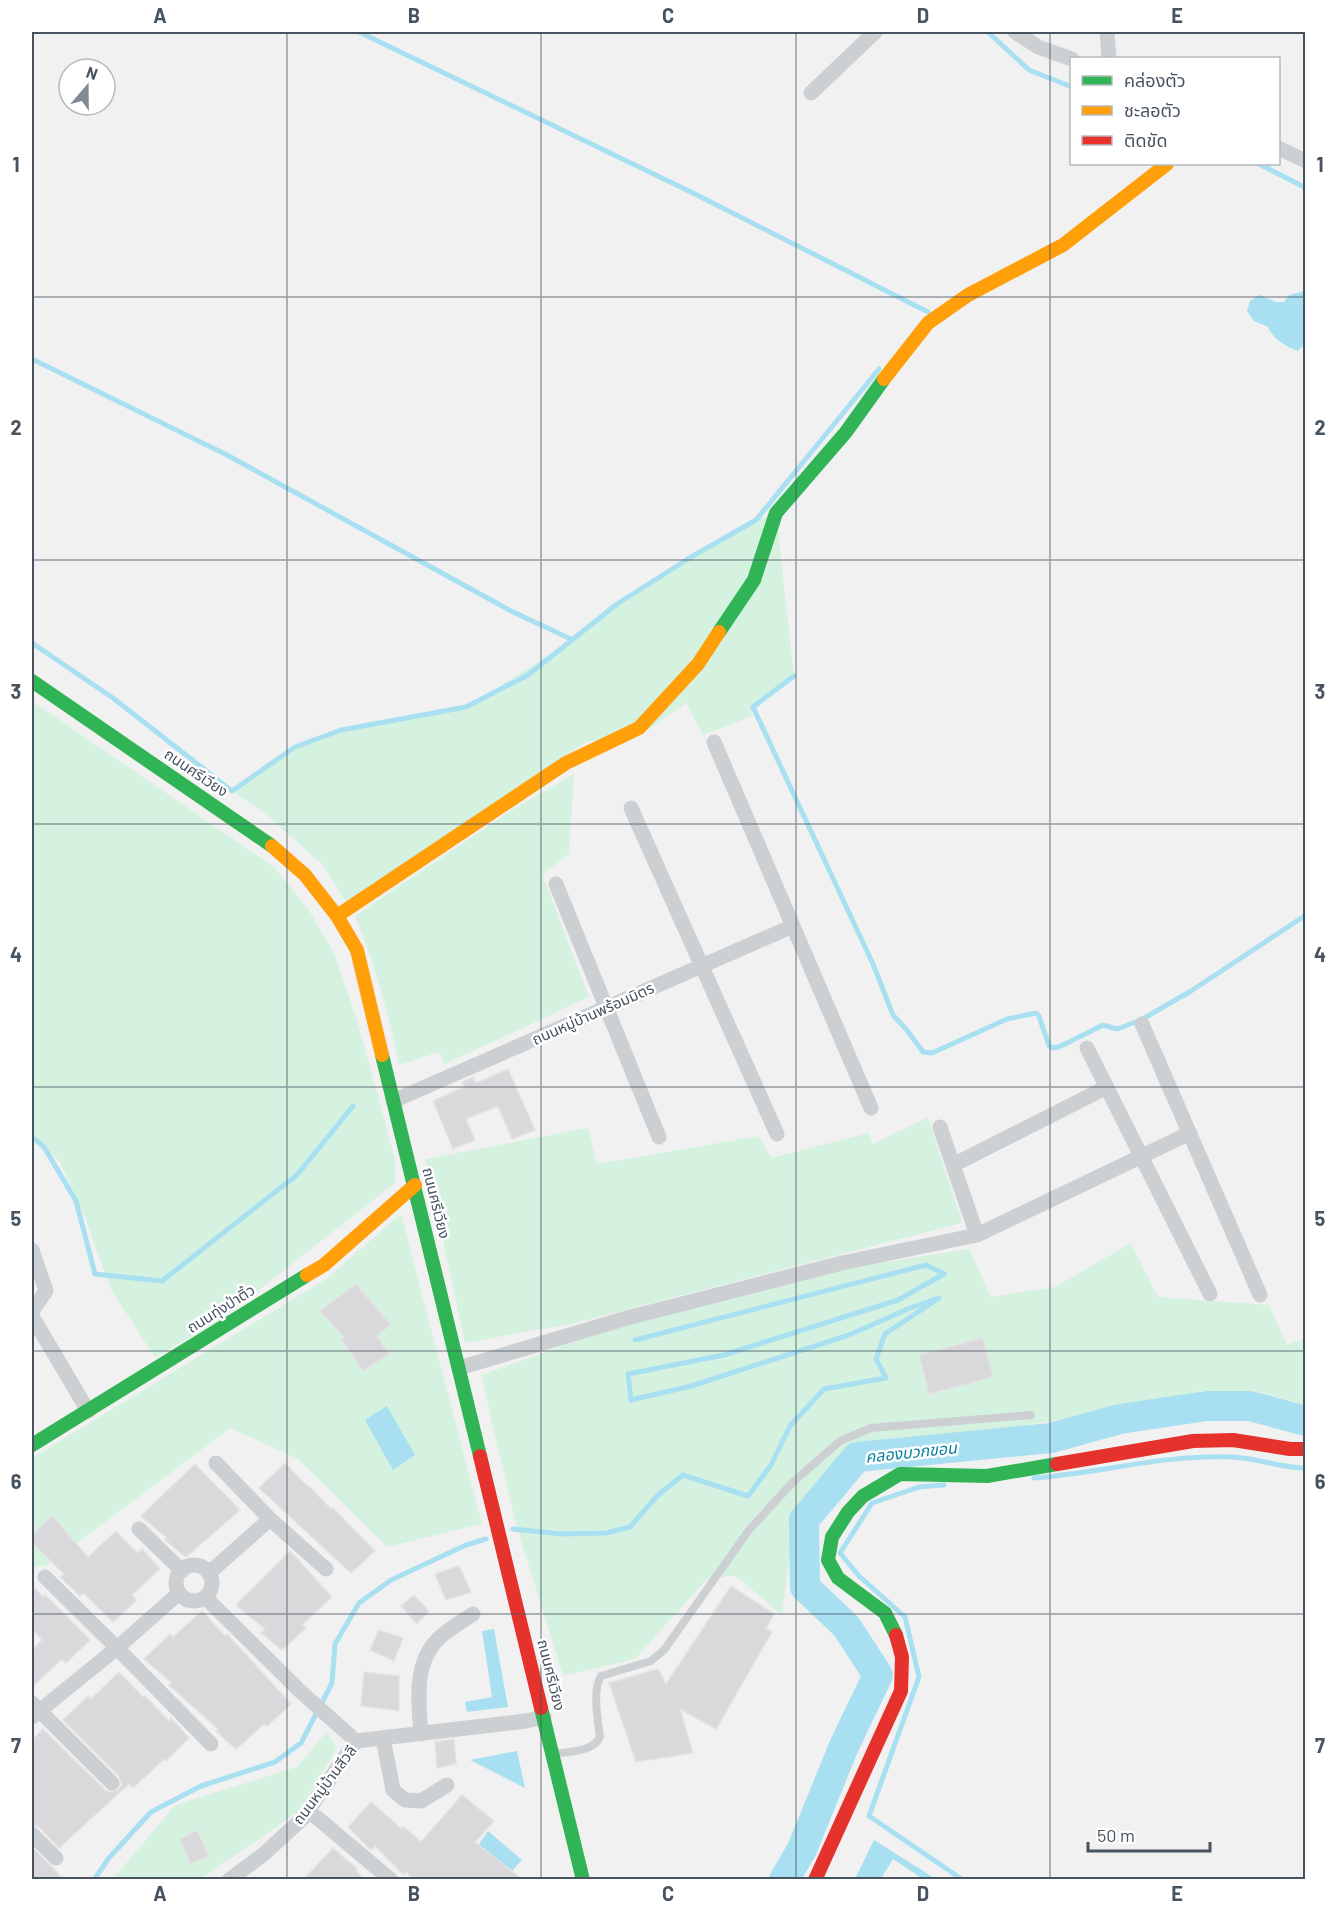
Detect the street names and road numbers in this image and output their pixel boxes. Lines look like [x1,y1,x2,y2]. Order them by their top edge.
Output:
street label: ถนนศรีเวียง [161,744,232,800]
street label: ถนนหมู่บ้านพร้อมมิตร [529,978,657,1049]
street label: ถนนศรีเวียง [419,1165,455,1240]
street label: ถนนทุ่งป่าติ้ว [183,1280,258,1337]
street label: ถนนศรีเวียง [534,1637,570,1712]
street label: ถนนหมู่บ้านสีวลี [289,1741,361,1828]

